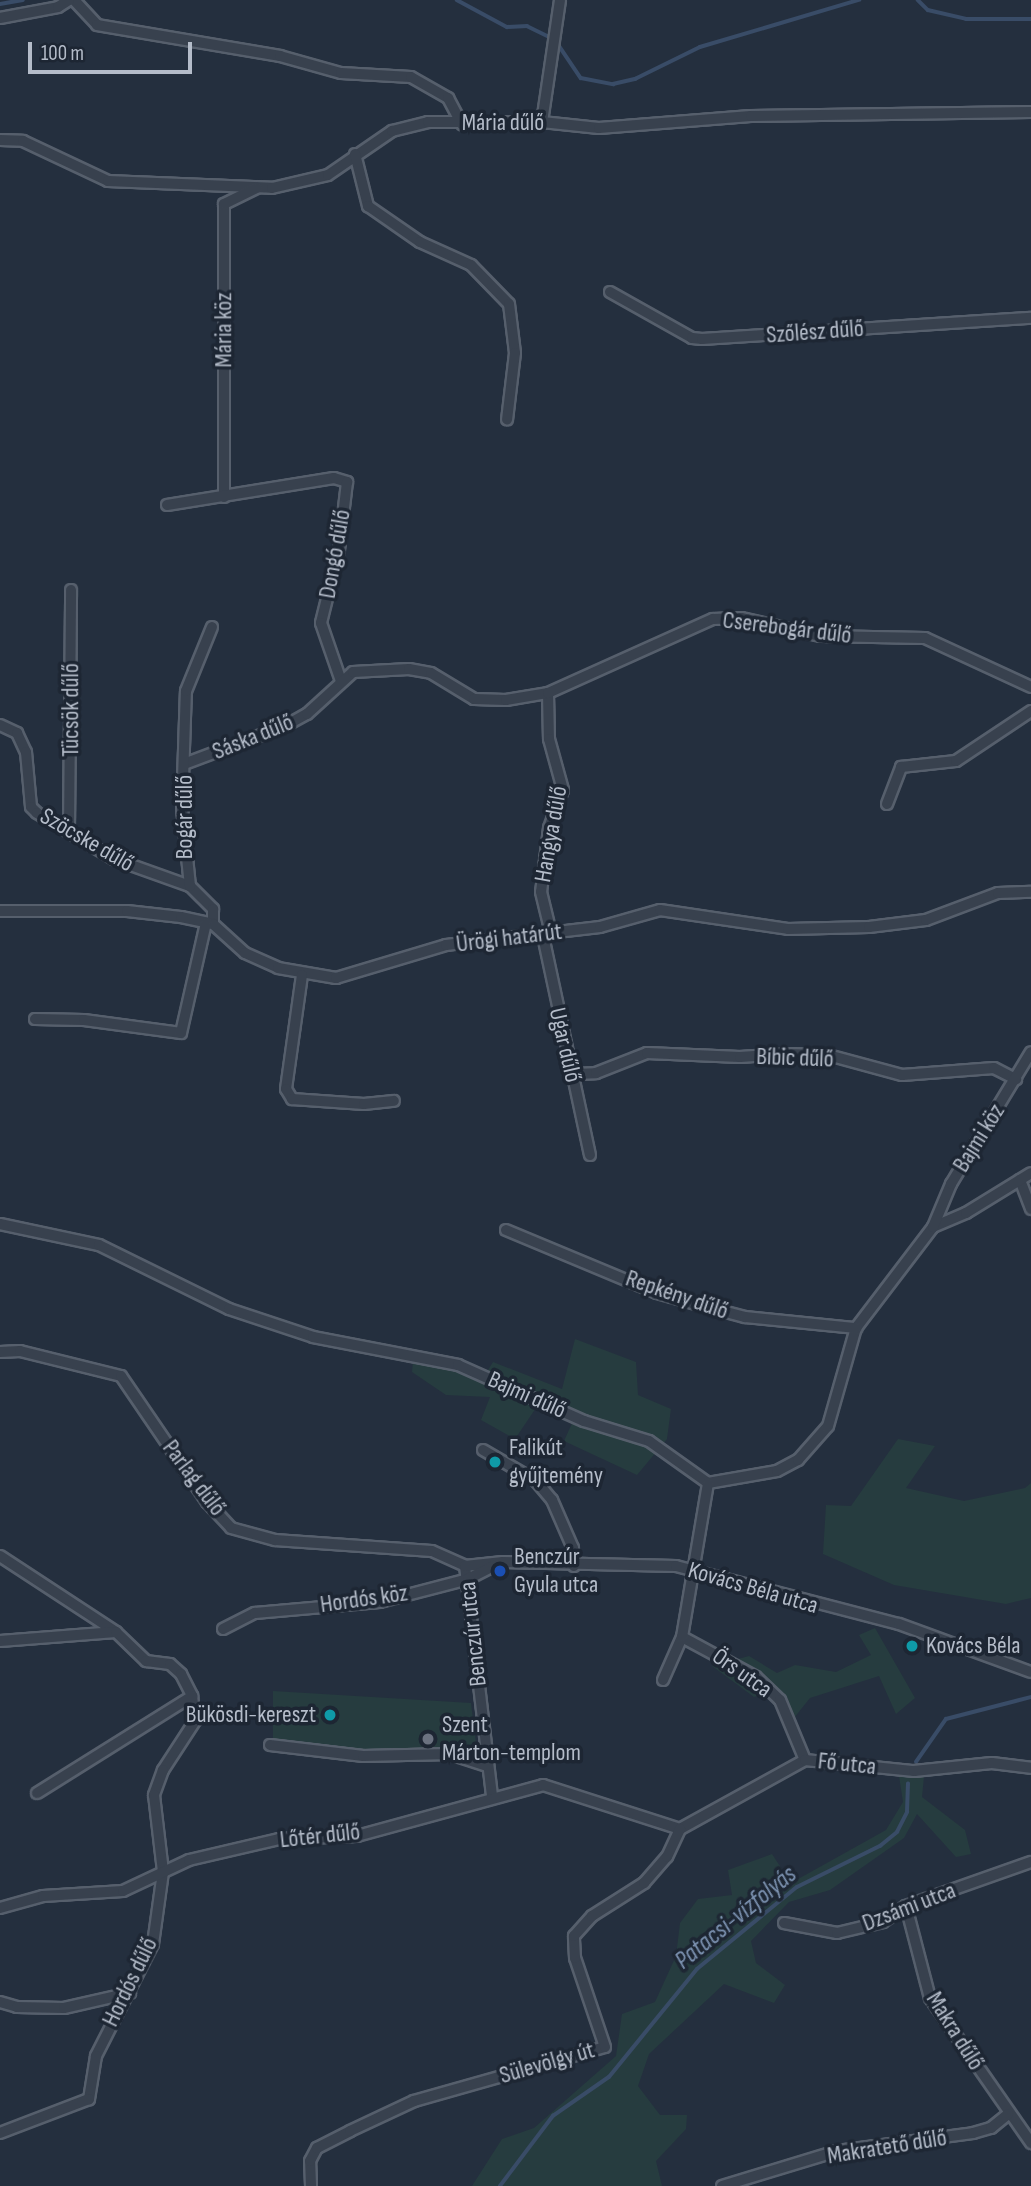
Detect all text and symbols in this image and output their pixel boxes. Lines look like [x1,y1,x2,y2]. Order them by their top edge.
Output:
scale bar [32,28,196,72]
text: 100 m [41,41,84,66]
street label: Mária dűlő [462,109,544,137]
street label: Mária köz [210,292,238,368]
street label: Szőlész dűlő [765,314,865,350]
street label: Dongó dűlő [313,507,357,601]
street label: Cserebogár dűlő [721,606,853,650]
street label: Tücsök dűlő [57,663,85,757]
street label: Sáska dűlő [208,708,298,766]
street label: Bogár dűlő [171,775,199,859]
street label: Hangya dűlő [528,784,574,884]
street label: Szöcske dűlő [35,802,139,878]
street label: Ürögi határút [454,917,564,959]
street label: Ugar dűlő [542,1005,588,1085]
street label: Bíbic dűlő [756,1042,834,1074]
street label: Bajmi köz [947,1099,1011,1177]
street label: Repkény dűlő [622,1264,732,1326]
street label: Bajmi dűlő [483,1365,571,1425]
street label: Parlag dűlő [156,1434,232,1522]
place label: Falikút gyűjtemény [509,1434,603,1490]
marker: Falikút gyűjtemény [487,1454,503,1470]
place label: Benczúr Gyula utca [514,1543,598,1599]
street label: Kovács Béla utca [685,1556,821,1620]
marker: Benczúr Gyula utca [492,1563,508,1579]
street label: Hordós köz [318,1579,410,1619]
street label: Benczúr utca [453,1580,493,1688]
place label: Kovács Béla [926,1632,1020,1660]
marker: Kovács Béla [904,1638,920,1654]
street label: Örs utca [707,1642,777,1704]
place label: Bükösdi-kereszt [186,1701,316,1729]
marker: Bükösdi-kereszt [322,1707,338,1723]
place label: Szent Márton-templom [442,1711,581,1767]
marker: Szent Márton-templom [420,1731,436,1747]
street label: Fő utca [817,1747,877,1781]
street label: Lőtér dűlő [278,1817,362,1855]
water label: Patacsi-vízfolyás [669,1859,803,1977]
street label: Dzsámi utca [858,1876,960,1938]
street label: Hordós dűlő [96,1933,164,2031]
street label: Makra dűlő [920,1987,990,2075]
street label: Sülevölgy út [496,2036,598,2090]
street label: Makratető dűlő [825,2123,949,2171]

